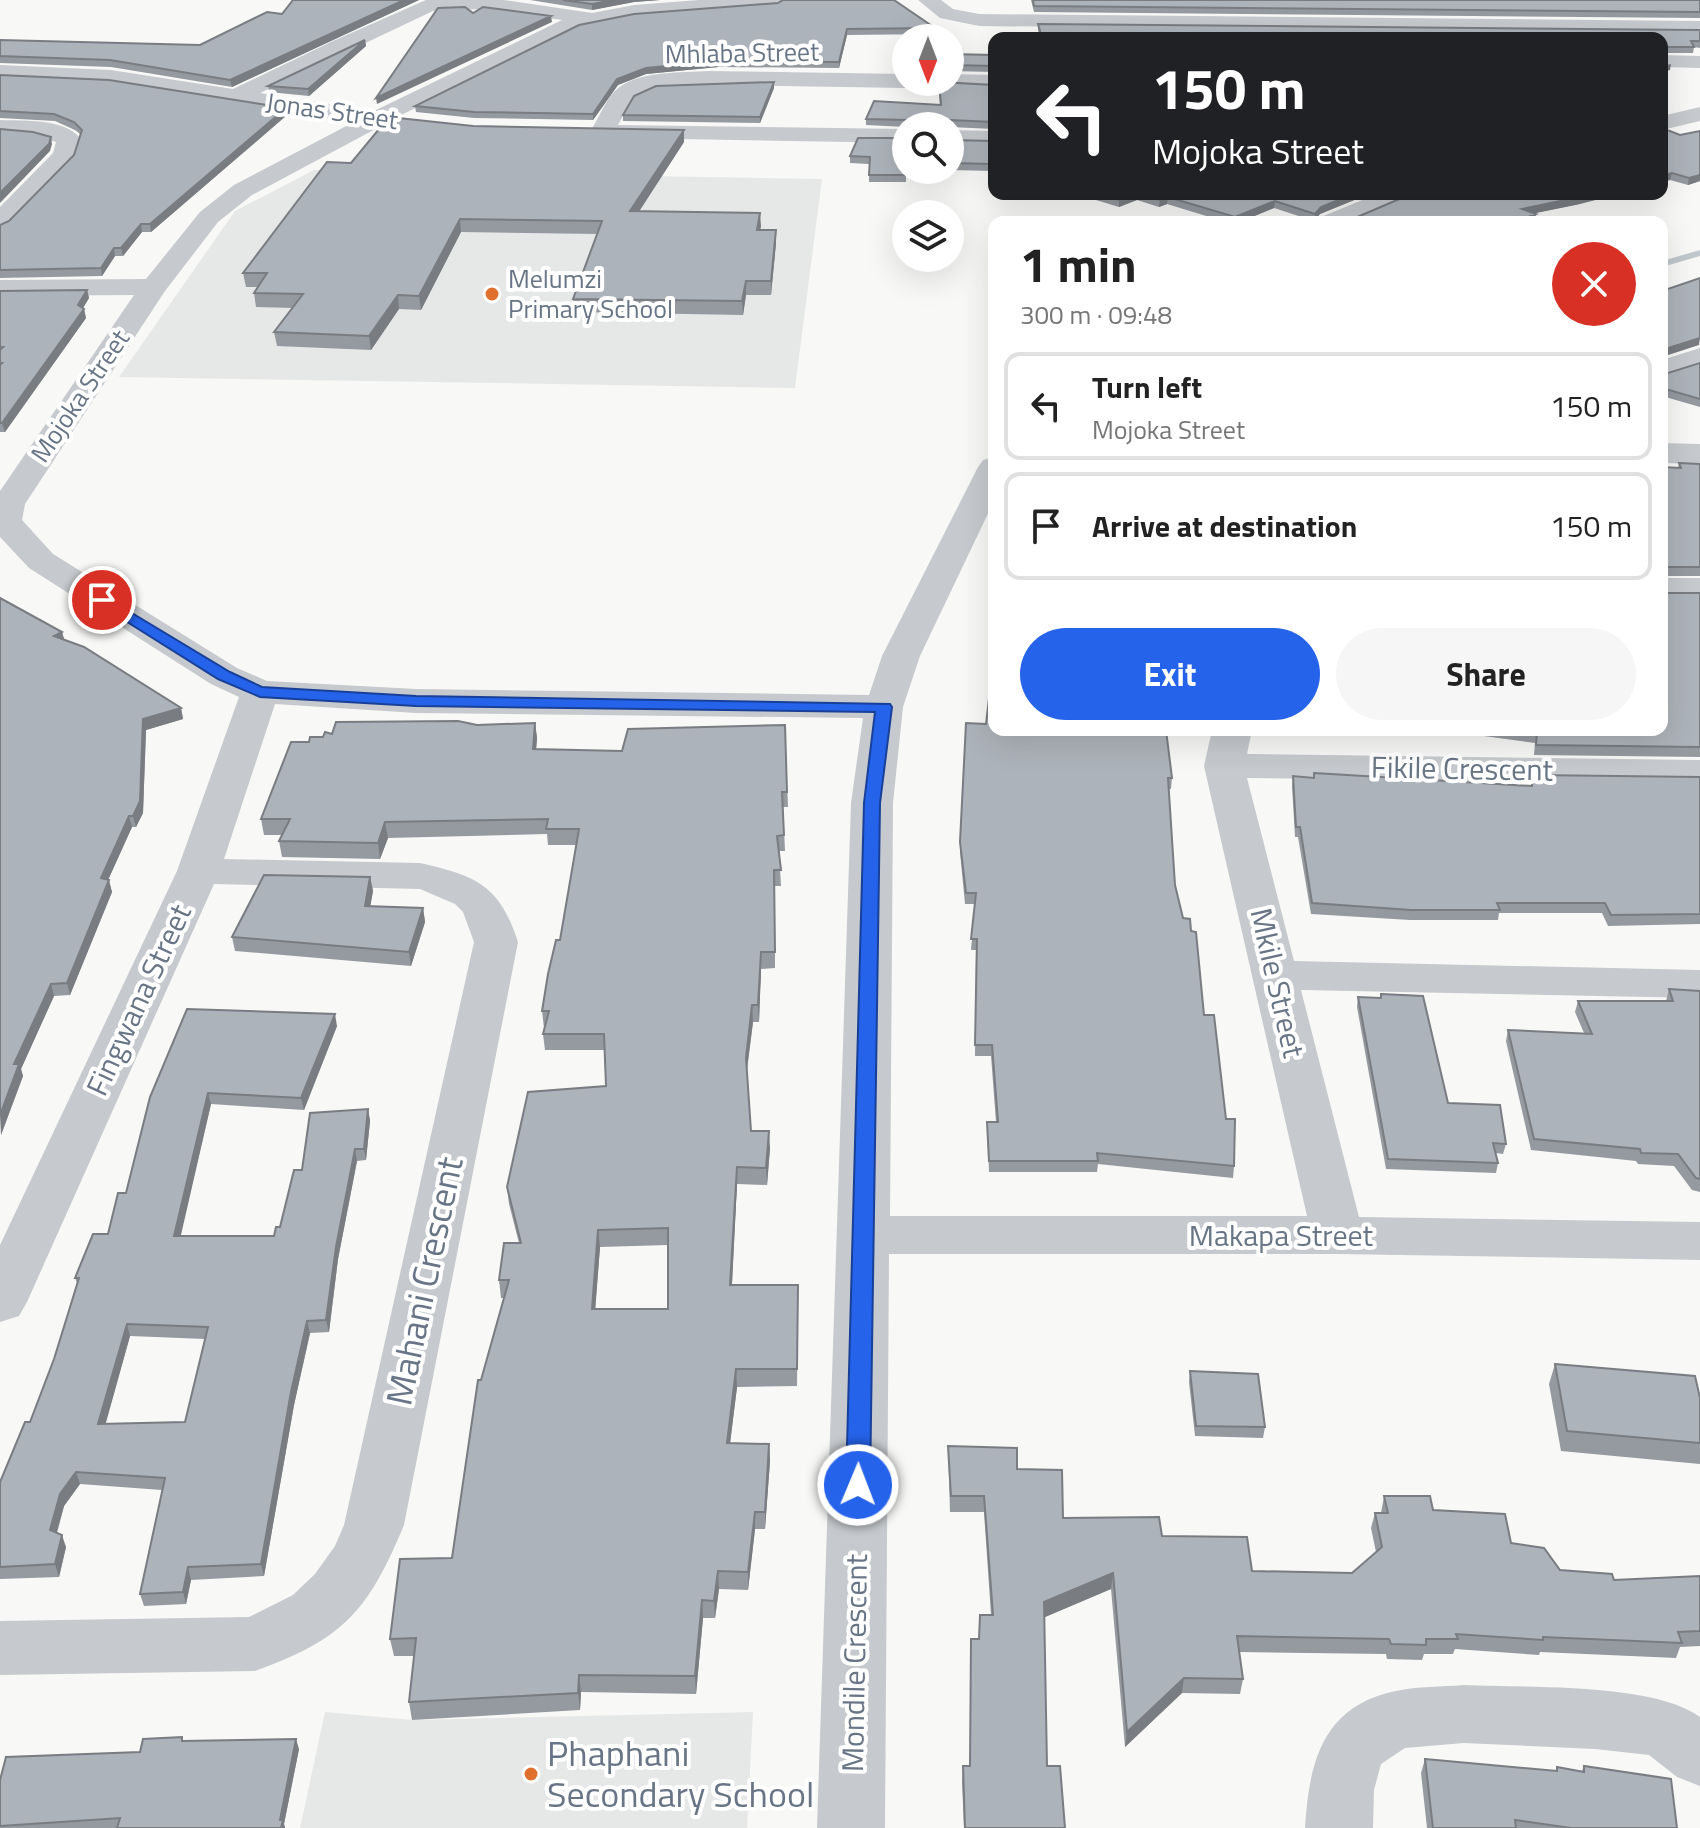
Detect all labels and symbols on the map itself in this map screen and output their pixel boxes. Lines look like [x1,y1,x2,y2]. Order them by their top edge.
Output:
north arrow [892,24,964,96]
street label: Mhlaba Street [665,32,819,73]
street label: Jonas Street [264,82,401,139]
place label: Melumzi Primary School [508,259,673,328]
marker: Melumzi Primary School [483,285,501,303]
street label: Mojoka Street [21,321,139,470]
pin [68,566,136,634]
street label: Fikile Crescent [1371,743,1554,793]
street label: Fingwana Street [74,896,203,1103]
street label: Mkile Street [1238,903,1318,1063]
street label: Mahani Crescent [370,1151,477,1410]
street label: Makapa Street [1189,1212,1374,1258]
position arrow [816,1443,900,1527]
street label: Mondile Crescent [829,1553,879,1772]
place label: Phaphani Secondary School [547,1725,814,1821]
marker: Phaphani Secondary School [522,1765,540,1783]

